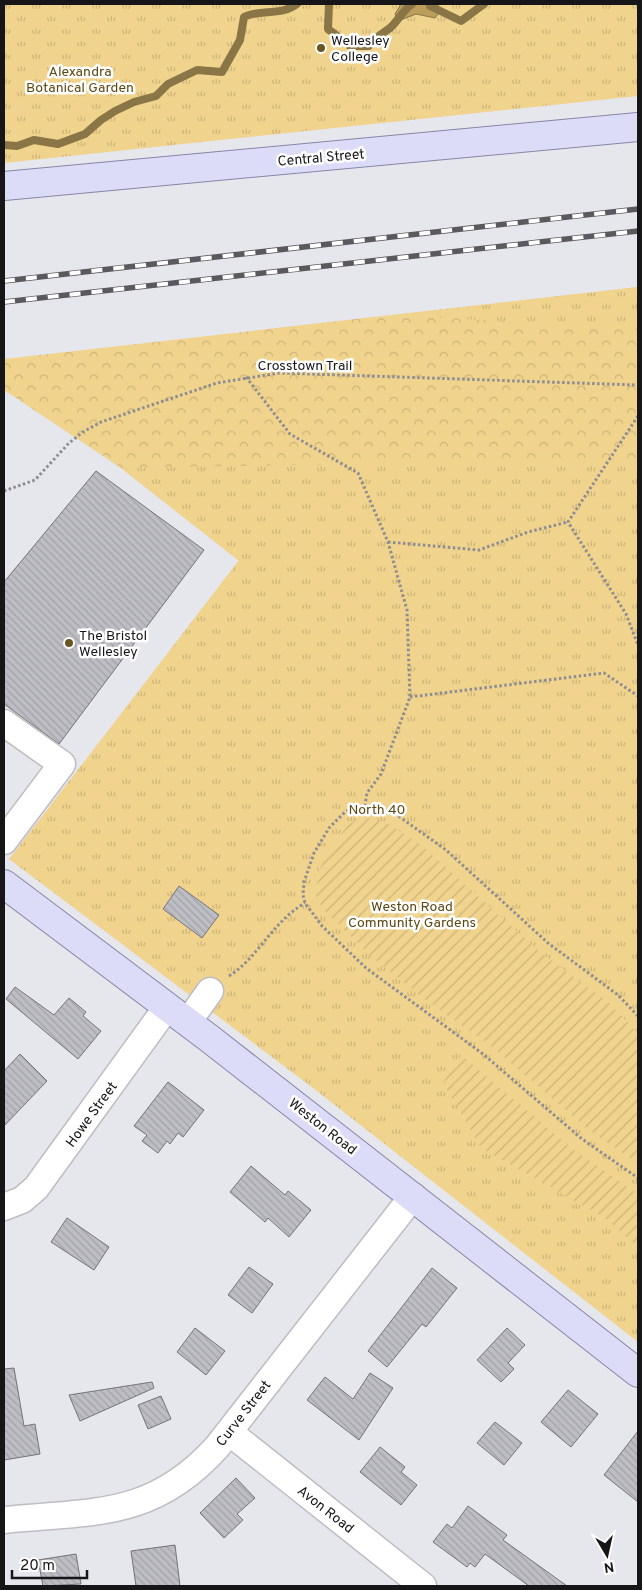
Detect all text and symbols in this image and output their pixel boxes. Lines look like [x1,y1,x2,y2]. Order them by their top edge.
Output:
place label: Wellesley College [331,33,390,66]
marker: Wellesley College [315,42,327,54]
park label: Alexandra Botanical Garden [26,64,134,97]
street label: Central Street [277,146,365,171]
street label: Crosstown Trail [258,358,352,375]
place label: The Bristol Wellesley [79,628,147,661]
marker: The Bristol Wellesley [63,637,75,649]
park label: North 40 [348,802,406,819]
park label: Weston Road Community Gardens [348,899,476,932]
street label: Howe Street [63,1079,122,1151]
street label: Weston Road [285,1095,360,1159]
street label: Curve Street [213,1378,275,1450]
street label: Avon Road [293,1483,357,1538]
north arrow [582,1530,632,1580]
scale bar [12,1548,88,1580]
text: 20 m [20,1557,55,1576]
text: N [602,1557,615,1576]

